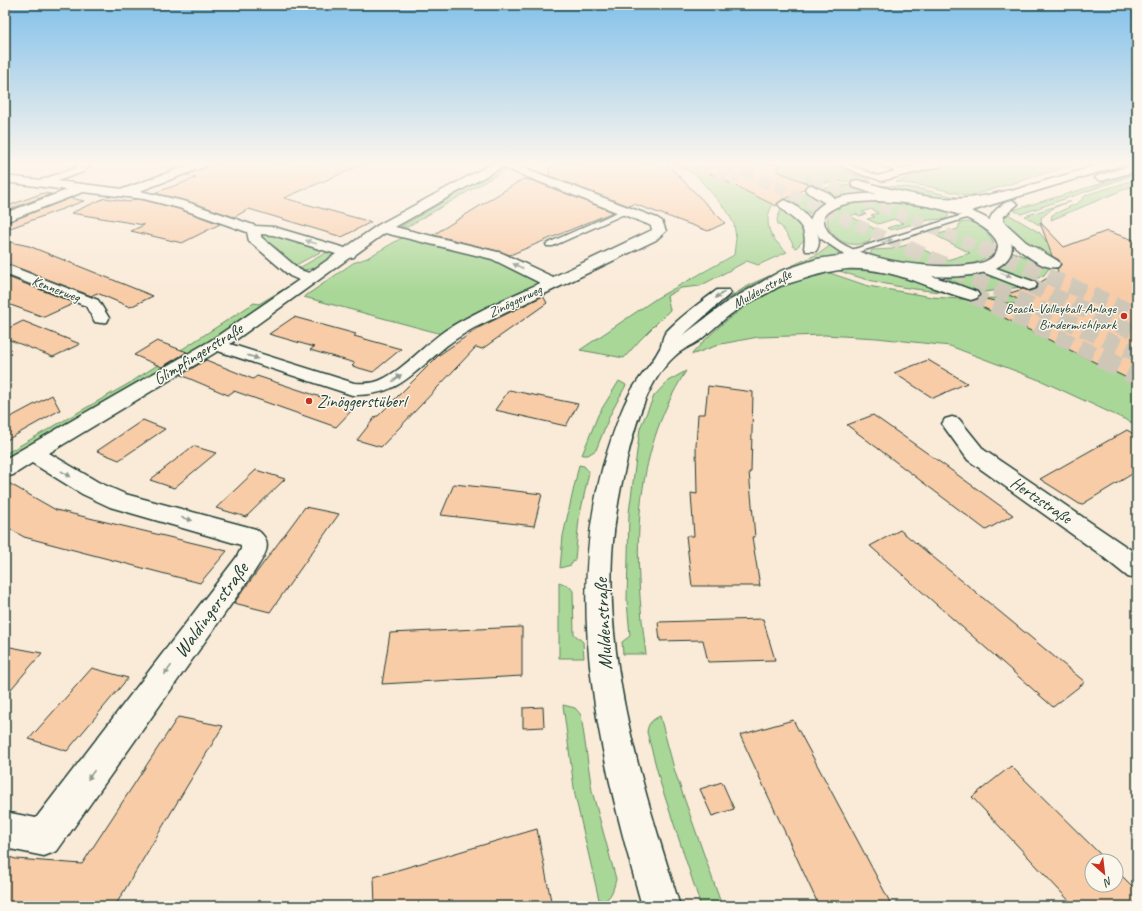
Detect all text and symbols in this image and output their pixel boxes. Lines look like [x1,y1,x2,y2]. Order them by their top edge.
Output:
one-way arrow [881,237,893,243]
one-way arrow [305,239,317,245]
one-way arrow [512,263,523,269]
street label: Muldenstraße [730,265,795,312]
street label: Kennerweg [30,272,83,306]
one-way arrow [1000,273,1012,279]
street label: Zinöggerweg [485,280,545,321]
one-way arrow [714,291,725,299]
place label: Beach-Volleyball-Anlage Bindermichlpark [1005,300,1118,333]
marker: Beach-Volleyball-Anlage Bindermichlpark [1119,311,1129,321]
street label: Glimpfingerstraße [149,317,248,390]
one-way arrow [247,354,259,360]
one-way arrow [392,374,402,383]
place label: Zinöggerstüberl [317,391,409,412]
marker: Zinöggerstüberl [304,396,314,406]
one-way arrow [60,470,72,477]
street label: Hertzstraße [1006,472,1077,529]
one-way arrow [181,516,193,522]
street label: Waldingerstraße [168,556,255,663]
street label: Muldenstraße [588,576,618,671]
one-way arrow [164,665,172,675]
one-way arrow [87,769,95,780]
north arrow [1084,853,1124,893]
text: N [1100,874,1115,891]

